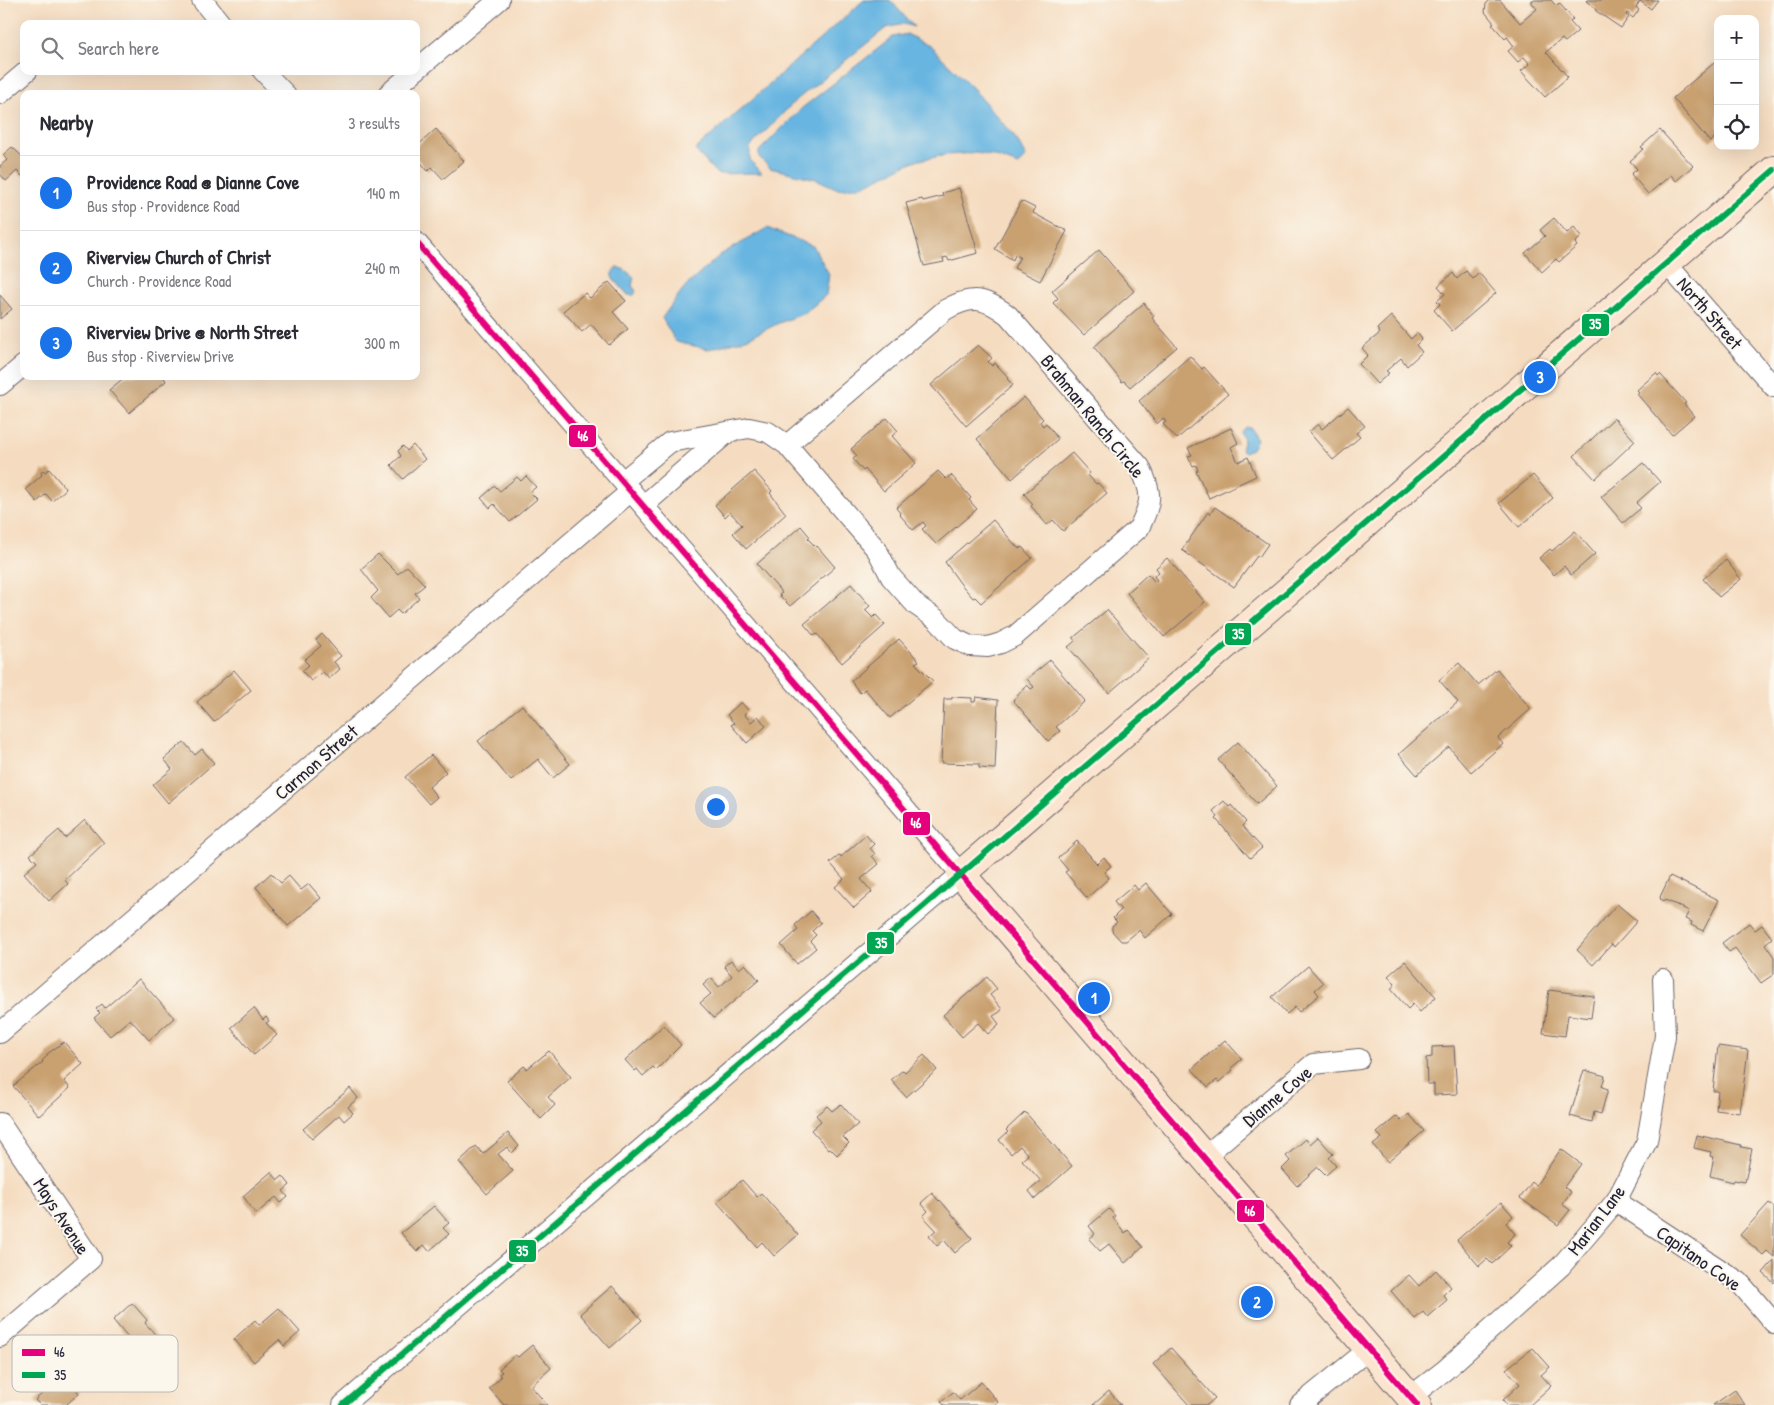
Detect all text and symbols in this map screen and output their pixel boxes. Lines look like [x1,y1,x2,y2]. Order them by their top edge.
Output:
map controls [1714,15,1759,150]
button: + [1714,15,1759,60]
search box [20,20,420,75]
icon: search [38,34,66,62]
text: Search here [78,35,159,61]
button: − [1714,60,1759,105]
button: locate [1714,105,1759,150]
text: Nearby [40,108,93,137]
text: 3 results [348,112,400,134]
text: Providence Road @ Dianne Cove [87,169,299,195]
text: 1 [53,182,59,204]
text: 140 m [366,182,400,204]
text: Bus stop · Providence Road [87,195,239,217]
text: Riverview Church of Christ [87,244,271,270]
text: 2 [52,257,60,279]
text: 240 m [365,257,400,279]
text: Church · Providence Road [87,270,231,292]
street label: North Street [1671,271,1749,355]
line badge: 35 [1581,313,1610,337]
text: 35 [1589,314,1601,333]
text: Riverview Drive @ North Street [87,319,298,345]
text: 3 [52,332,60,354]
text: 300 m [364,332,400,354]
text: Bus stop · Riverview Drive [87,345,234,367]
street label: Brahman Ranch Circle [1035,349,1151,484]
pin: 3 [1524,358,1556,396]
line badge: 46 [568,424,597,448]
text: 46 [578,426,589,445]
line badge: 35 [1224,622,1252,646]
text: 35 [1232,624,1244,643]
street label: Carmon Street [269,718,364,806]
your location [703,794,729,820]
line badge: 46 [902,811,931,836]
text: 46 [911,813,922,832]
line badge: 35 [866,931,895,955]
text: 35 [875,933,887,952]
pin: 1 [1078,979,1110,1017]
street label: Dianne Cove [1237,1059,1318,1133]
street label: Mays Avenue [27,1173,97,1260]
street label: Marian Lane [1561,1179,1631,1260]
line badge: 46 [1236,1199,1265,1223]
text: 46 [1245,1201,1256,1220]
street label: Capitano Cove [1651,1219,1747,1297]
line badge: 35 [508,1239,537,1263]
text: 35 [516,1241,528,1260]
pin: 2 [1241,1283,1273,1321]
legend [12,1335,178,1392]
text: 46 [54,1342,65,1361]
text: 35 [54,1365,66,1384]

